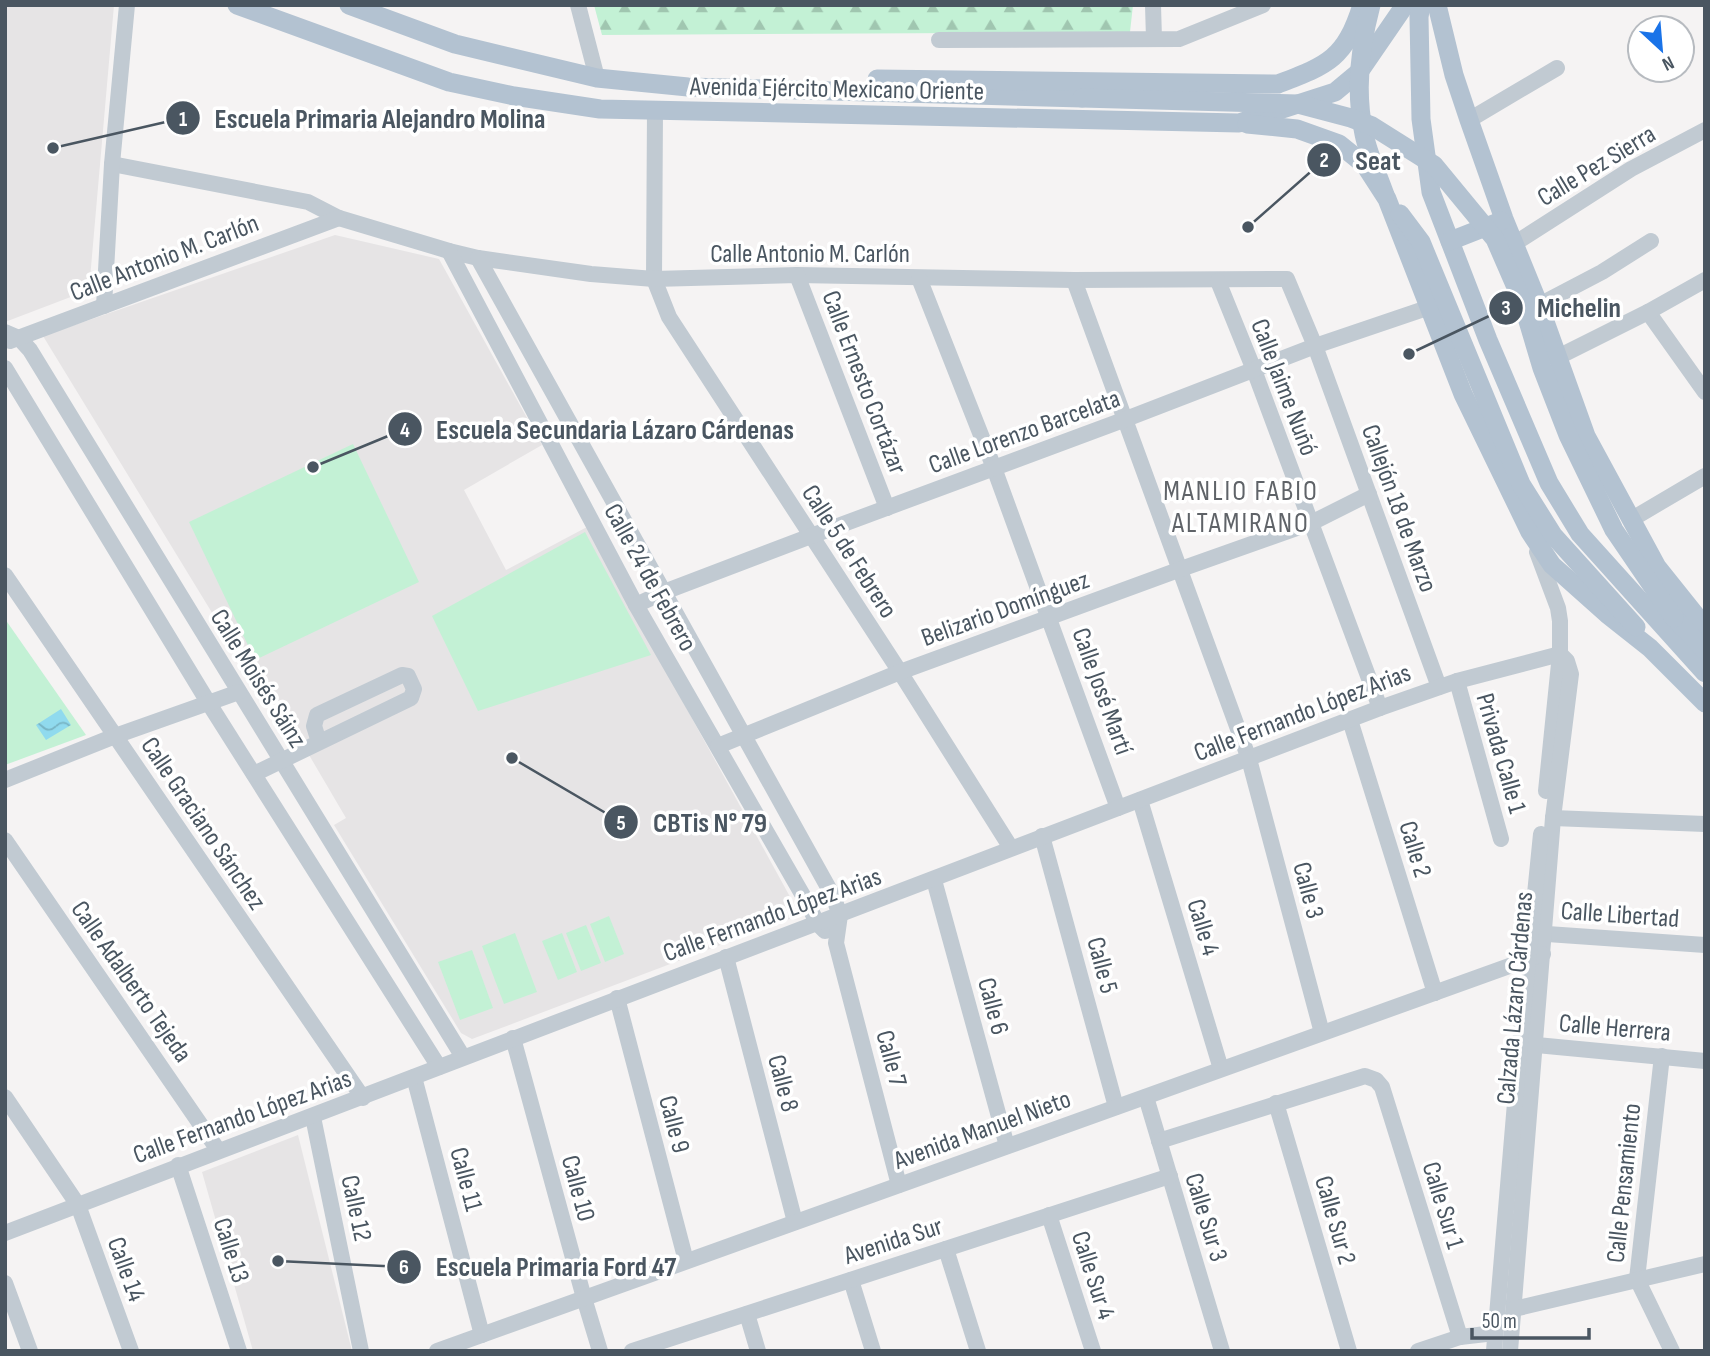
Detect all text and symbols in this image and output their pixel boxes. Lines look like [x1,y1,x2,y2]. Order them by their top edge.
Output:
north arrow [1626,14,1696,84]
text: N [1658,50,1677,75]
street label: Avenida Ejército Mexicano Oriente [689,71,984,108]
callout: Escuela Primaria Alejandro Molina [166,94,560,143]
text: Escuela Primaria Alejandro Molina [215,103,545,136]
text: 1 [179,107,187,132]
street label: Calle Pez Sierra [1532,119,1661,214]
callout: Seat [1307,135,1415,184]
text: Seat [1355,145,1401,178]
text: 2 [1319,148,1329,173]
street label: Calle Antonio M. Carlón [66,208,263,309]
street label: Calle Antonio M. Carlón [710,239,910,270]
callout: Michelin [1488,283,1635,332]
street label: Calle Ernesto Cortázar [814,287,913,479]
text: Michelin [1537,292,1621,325]
text: 3 [1501,296,1511,321]
street label: Calle Jaime Nuñó [1243,315,1324,460]
street label: Calle Lorenzo Barcelata [925,383,1124,481]
callout: Escuela Secundaria Lázaro Cárdenas [387,405,808,454]
text: Escuela Secundaria Lázaro Cárdenas [436,414,794,447]
text: 4 [400,418,410,443]
street label: Callejón 18 de Marzo [1354,421,1443,596]
district label: MANLIO FABIO ALTAMIRANO [1163,475,1319,540]
street label: Calle 5 de Febrero [794,479,903,624]
street label: Calle 24 de Febrero [596,499,703,657]
street label: Belizario Domínguez [917,565,1094,654]
street label: Calle Moisés Sáinz [203,604,313,754]
street label: Calle José Martí [1064,624,1139,759]
street label: Calle Fernando López Arias [1190,658,1415,769]
street label: Privada Calle 1 [1469,690,1532,817]
street label: Calle Graciano Sánchez [134,732,272,916]
callout: CBTis N° 79 [604,798,781,847]
text: CBTis N° 79 [653,807,767,840]
text: 5 [616,811,626,836]
street label: Calle 2 [1391,818,1438,881]
street label: Calle 3 [1285,859,1330,922]
street label: Calle Fernando López Arias [659,862,886,969]
street label: Calzada Lázaro Cárdenas [1491,891,1540,1106]
street label: Calle Adalberto Tejeda [64,895,198,1068]
street label: Calle 4 [1179,896,1226,959]
street label: Calle Libertad [1560,896,1680,935]
street label: Calle 5 [1079,934,1124,997]
street label: Calle 6 [970,974,1015,1038]
street label: Calle Herrera [1558,1008,1672,1049]
street label: Calle 7 [868,1027,913,1090]
street label: Calle 8 [760,1051,805,1115]
street label: Calle Fernando López Arias [129,1064,356,1171]
street label: Avenida Manuel Nieto [889,1084,1075,1177]
street label: Calle 9 [651,1092,696,1156]
street label: Calle Pensamiento [1601,1102,1648,1264]
street label: Calle 11 [442,1144,489,1215]
street label: Calle 10 [554,1152,601,1225]
street label: Calle Sur 1 [1415,1158,1470,1253]
street label: Calle Sur 3 [1177,1169,1234,1265]
street label: Calle 12 [333,1173,378,1244]
street label: Calle Sur 2 [1307,1173,1362,1268]
street label: Avenida Sur [839,1211,947,1272]
street label: Calle 13 [206,1214,256,1287]
street label: Calle Sur 4 [1064,1227,1121,1324]
street label: Calle 14 [100,1233,152,1306]
callout: Escuela Primaria Ford 47 [386,1242,690,1291]
text: Escuela Primaria Ford 47 [436,1251,677,1284]
text: 6 [399,1255,409,1280]
scale bar [1472,1296,1589,1340]
text: 50 m [1482,1309,1517,1334]

